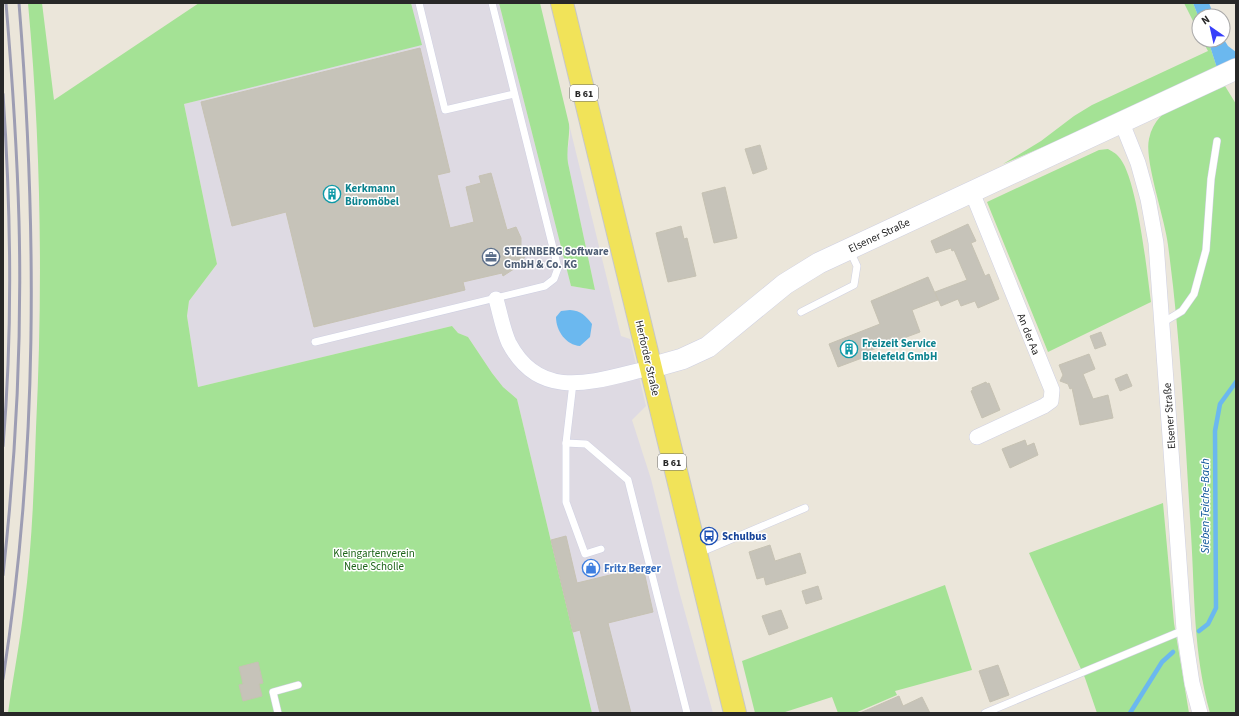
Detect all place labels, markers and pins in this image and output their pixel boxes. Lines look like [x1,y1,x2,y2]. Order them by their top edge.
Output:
place label: Kerkmann Büromöbel [345,181,400,209]
building icon: Kerkmann Büromöbel [322,184,342,204]
place label: STERNBERG Software GmbH & Co. KG [504,244,609,272]
office icon: STERNBERG Software GmbH & Co. KG [481,247,501,267]
place label: Freizeit Service Bielefeld GmbH [862,336,937,364]
building icon: Freizeit Service Bielefeld GmbH [839,339,859,359]
bus stop icon: Schulbus [699,526,719,546]
place label: Schulbus [722,529,766,544]
shop icon: Fritz Berger [581,558,601,578]
place label: Fritz Berger [604,561,661,576]

